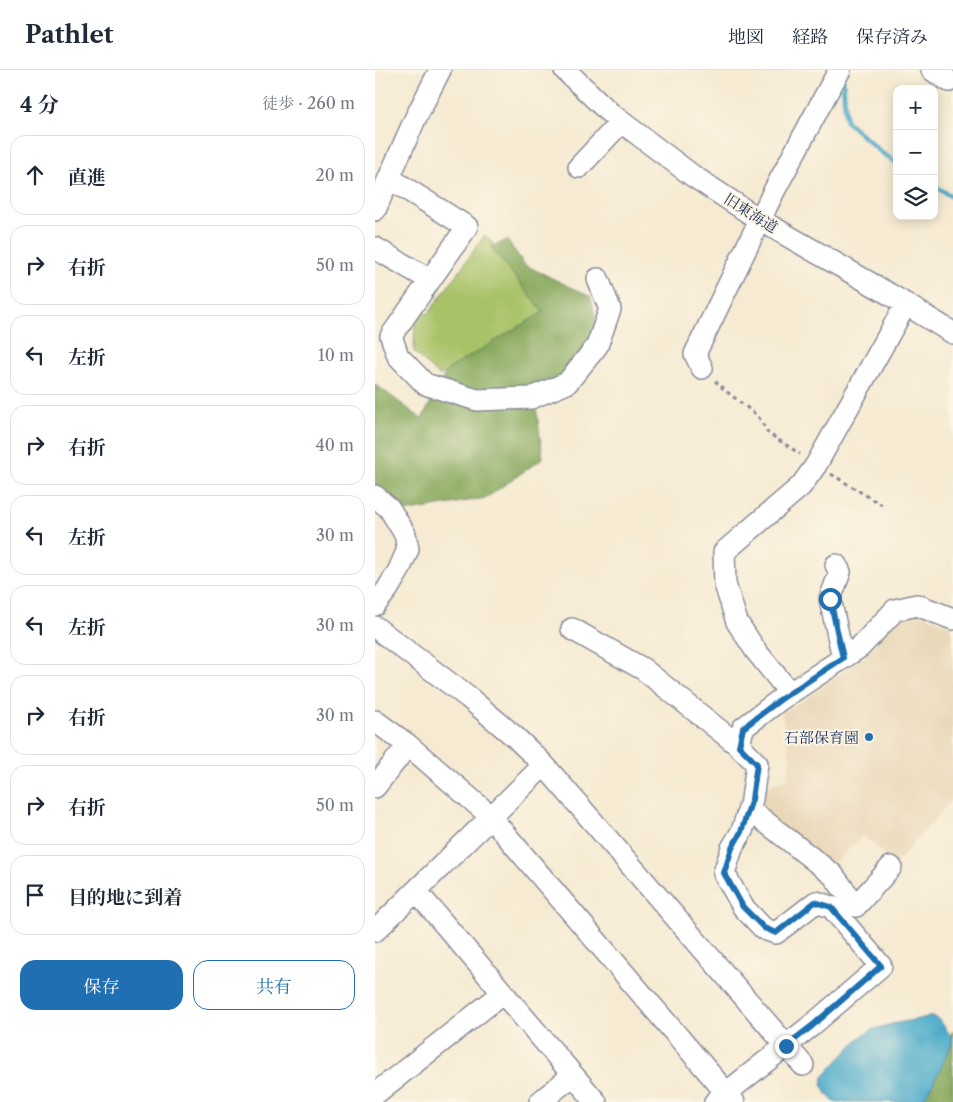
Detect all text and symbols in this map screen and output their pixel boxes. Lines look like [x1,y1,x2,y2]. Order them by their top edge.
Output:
text: Pathlet [25,20,113,49]
text: 地図 [728,26,764,48]
text: 経路 [792,26,828,48]
text: 保存済み [856,26,928,48]
map controls [893,85,938,220]
button: + [893,85,938,130]
text: 4 分 [20,92,59,117]
text: 徒歩 · 260 m [262,93,355,113]
button: − [893,130,938,175]
icon: ahead [21,161,49,189]
text: 20 m [315,165,354,185]
text: 直進 [68,166,106,189]
button: layers [893,175,938,220]
street label: 旧東海道 [721,189,781,237]
icon: right [21,251,49,279]
text: 50 m [316,255,354,275]
text: 右折 [68,256,106,279]
icon: left [21,341,49,369]
text: 10 m [318,345,354,365]
text: 左折 [68,346,106,369]
icon: right [21,431,49,459]
text: 40 m [315,435,354,455]
text: 右折 [68,436,106,459]
icon: left [21,521,49,549]
text: 30 m [316,525,354,545]
text: 左折 [68,526,106,549]
route start [819,588,842,611]
icon: left [21,611,49,639]
text: 30 m [316,615,354,635]
text: 左折 [68,616,106,639]
icon: right [21,701,49,729]
text: 30 m [316,705,354,725]
text: 右折 [68,706,106,729]
place label: 石部保育園 [784,728,859,747]
marker: 石部保育園 [863,731,875,743]
icon: right [21,791,49,819]
text: 50 m [316,795,354,815]
text: 右折 [68,796,106,819]
icon: arrive [21,881,49,909]
text: 目的地に到着 [68,886,182,909]
button: 保存 [20,960,183,1010]
button: 共有 [193,960,355,1010]
route end [775,1035,798,1058]

